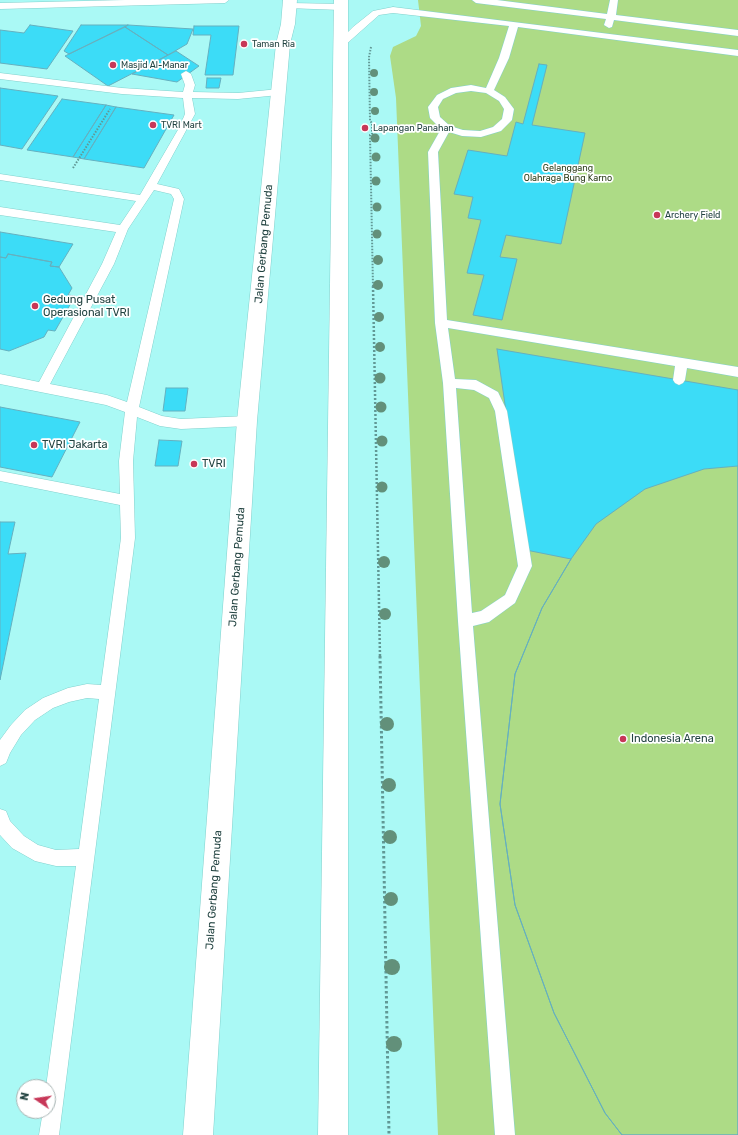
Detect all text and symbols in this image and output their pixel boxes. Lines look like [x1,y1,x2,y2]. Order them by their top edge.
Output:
marker: Taman Ria [239,39,249,49]
place label: Taman Ria [252,39,295,49]
marker: Masjid Al-Manar [108,60,118,70]
place label: Masjid Al-Manar [121,60,188,70]
marker: TVRI Mart [148,120,158,130]
place label: TVRI Mart [161,120,202,130]
marker: Lapangan Panahan [360,123,370,133]
place label: Lapangan Panahan [373,123,454,133]
park label: Gelanggang Olahraga Bung Karno [524,163,612,184]
street label: Jalan Gerbang Pemuda [252,184,276,304]
marker: Archery Field [652,210,662,220]
place label: Archery Field [665,210,720,220]
place label: Gedung Pusat Operasional TVRI [43,293,130,319]
marker: Gedung Pusat Operasional TVRI [30,301,40,311]
place label: TVRI Jakarta [42,438,108,452]
marker: TVRI Jakarta [29,440,39,450]
place label: TVRI [202,457,226,471]
marker: TVRI [189,459,199,469]
street label: Jalan Gerbang Pemuda [226,507,248,627]
place label: Indonesia Arena [631,732,714,746]
marker: Indonesia Arena [618,734,628,744]
street label: Jalan Gerbang Pemuda [203,830,225,950]
north arrow [16,1079,56,1119]
text: N [18,1091,32,1102]

